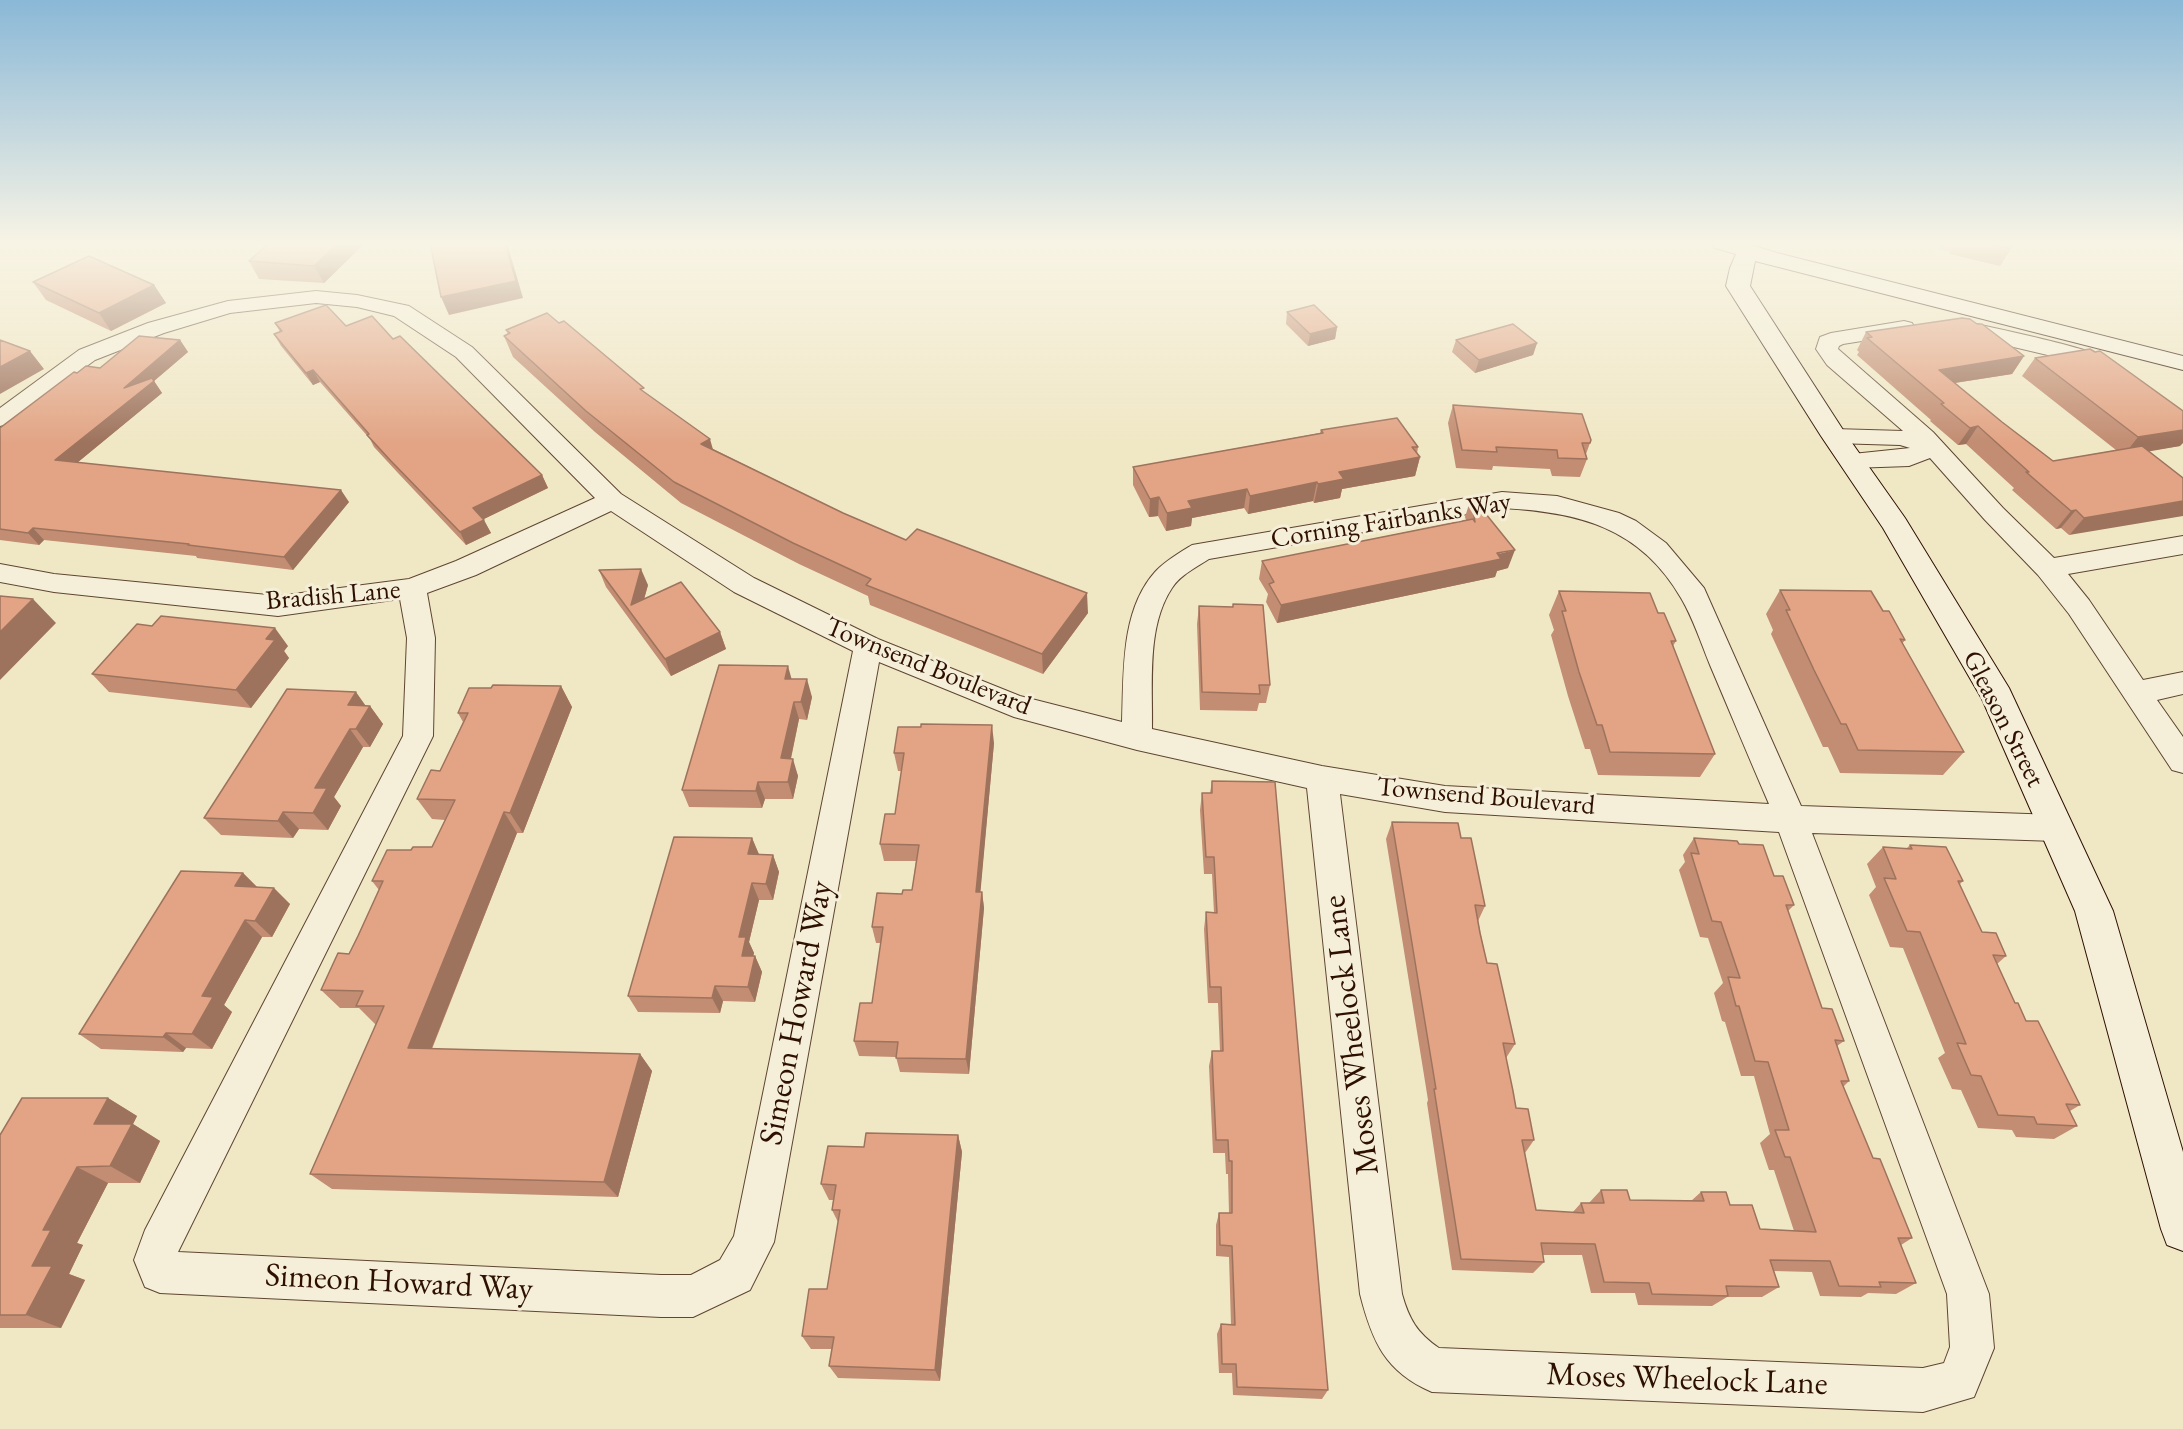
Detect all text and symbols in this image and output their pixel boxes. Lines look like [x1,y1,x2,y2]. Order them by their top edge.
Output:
street label: Corning Fairbanks Way [1269,486,1513,556]
street label: Bradish Lane [264,574,402,618]
street label: Townsend Boulevard [820,611,1036,723]
street label: Gleason Street [1955,645,2051,793]
street label: Townsend Boulevard [1376,771,1596,823]
street label: Simeon Howard Way [752,877,842,1149]
street label: Moses Wheelock Lane [1315,893,1389,1177]
street label: Simeon Howard Way [264,1256,534,1310]
street label: Moses Wheelock Lane [1546,1355,1828,1405]

